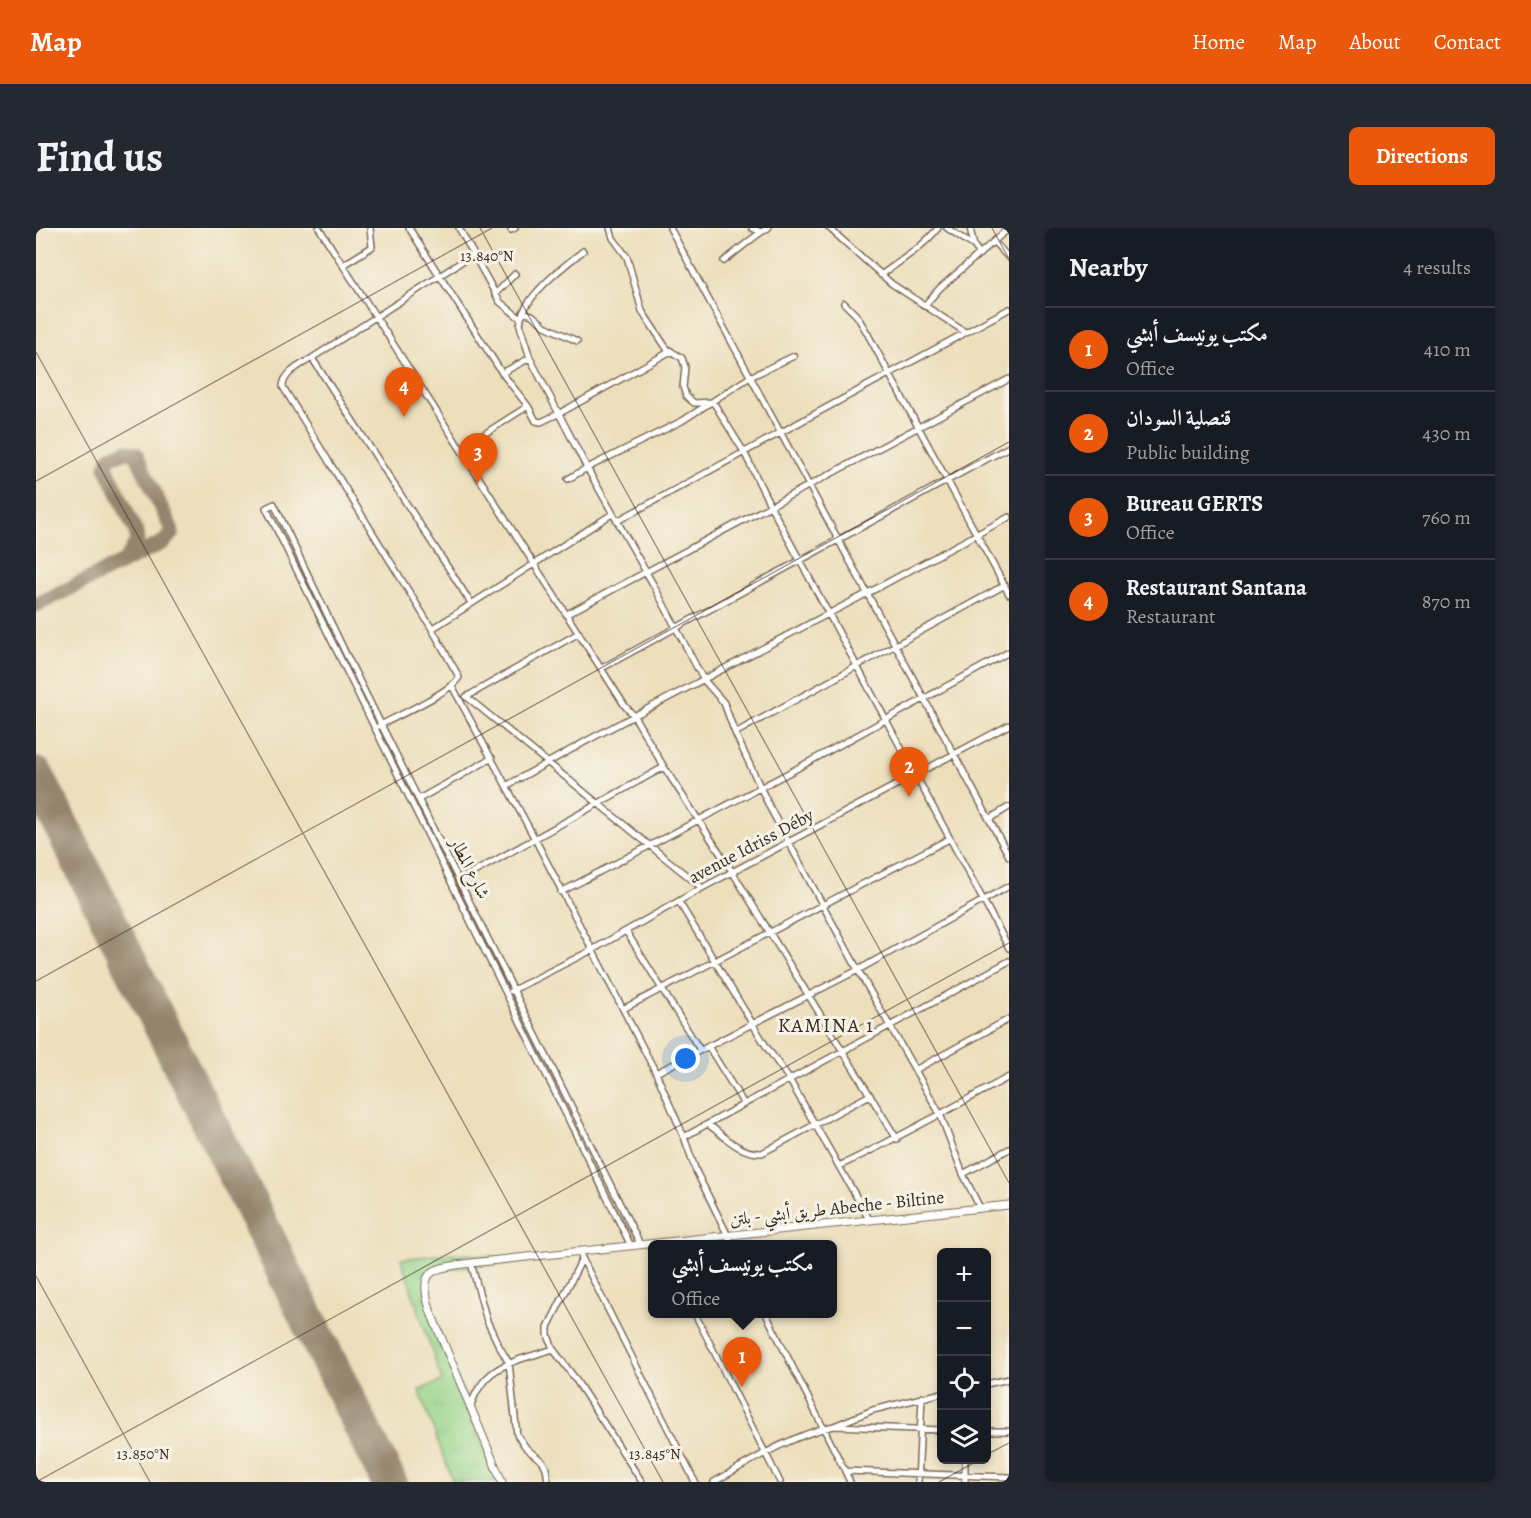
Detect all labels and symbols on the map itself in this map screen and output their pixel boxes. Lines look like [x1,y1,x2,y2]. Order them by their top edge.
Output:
text: 13.840°N [460,246,514,266]
pin: 4 [384,368,424,417]
pin: 3 [458,434,498,483]
pin: 2 [890,748,928,797]
street label: avenue Idriss Déby [684,802,819,889]
street label: شارع المطار [441,831,496,904]
district label: KAMINA 1 [778,1012,874,1039]
your location [671,1044,700,1073]
street label: طريق أبشي - بلتن Abeche - Biltine [729,1184,946,1236]
pin: 1 [722,1338,762,1387]
text: 13.850°N [117,1444,170,1464]
text: 13.845°N [629,1444,681,1464]

